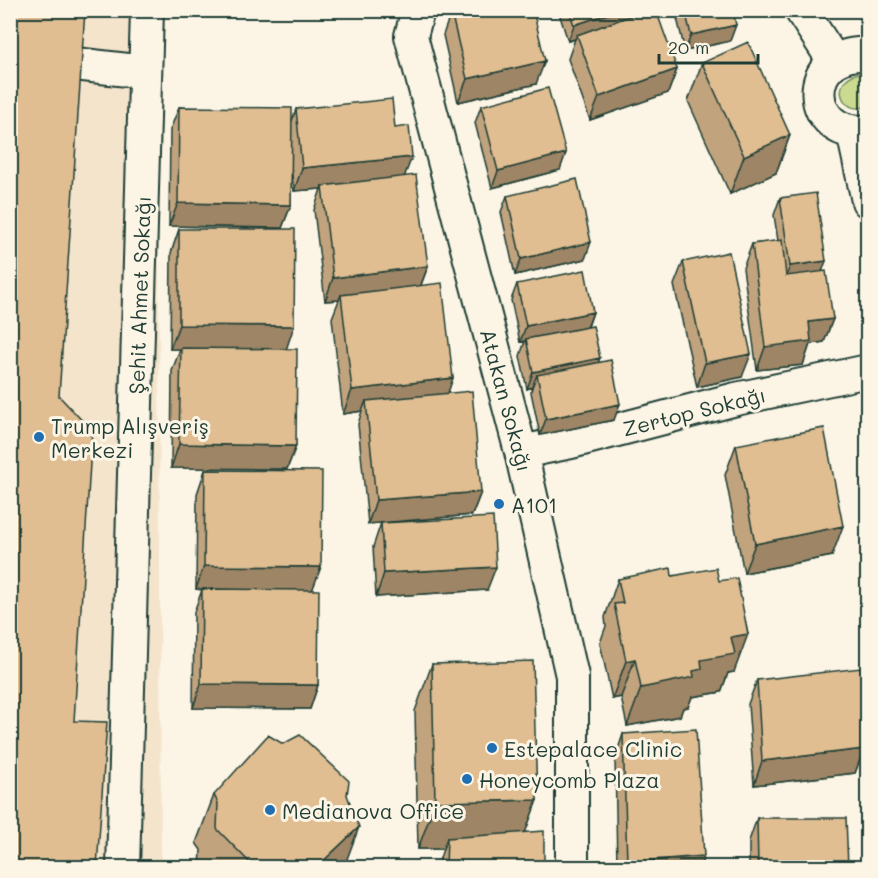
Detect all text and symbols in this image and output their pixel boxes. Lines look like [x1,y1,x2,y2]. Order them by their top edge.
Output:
scale bar [659,27,758,65]
text: 20 m [668,35,709,59]
street label: Şehit Ahmet Sokağı [122,195,156,395]
street label: Atakan Sokağı [475,326,539,474]
street label: Zertop Sokağı [620,380,768,442]
place label: Trump Alışveriş Merkezi [51,412,209,463]
marker: Trump Alışveriş Merkezi [32,430,46,444]
place label: A101 [511,491,557,518]
marker: A101 [492,497,506,511]
place label: Estepalace Clinic [504,735,682,762]
marker: Estepalace Clinic [485,741,499,755]
place label: Honeycomb Plaza [479,766,660,793]
marker: Honeycomb Plaza [460,772,474,786]
place label: Medianova Office [282,797,464,824]
marker: Medianova Office [263,803,277,817]

